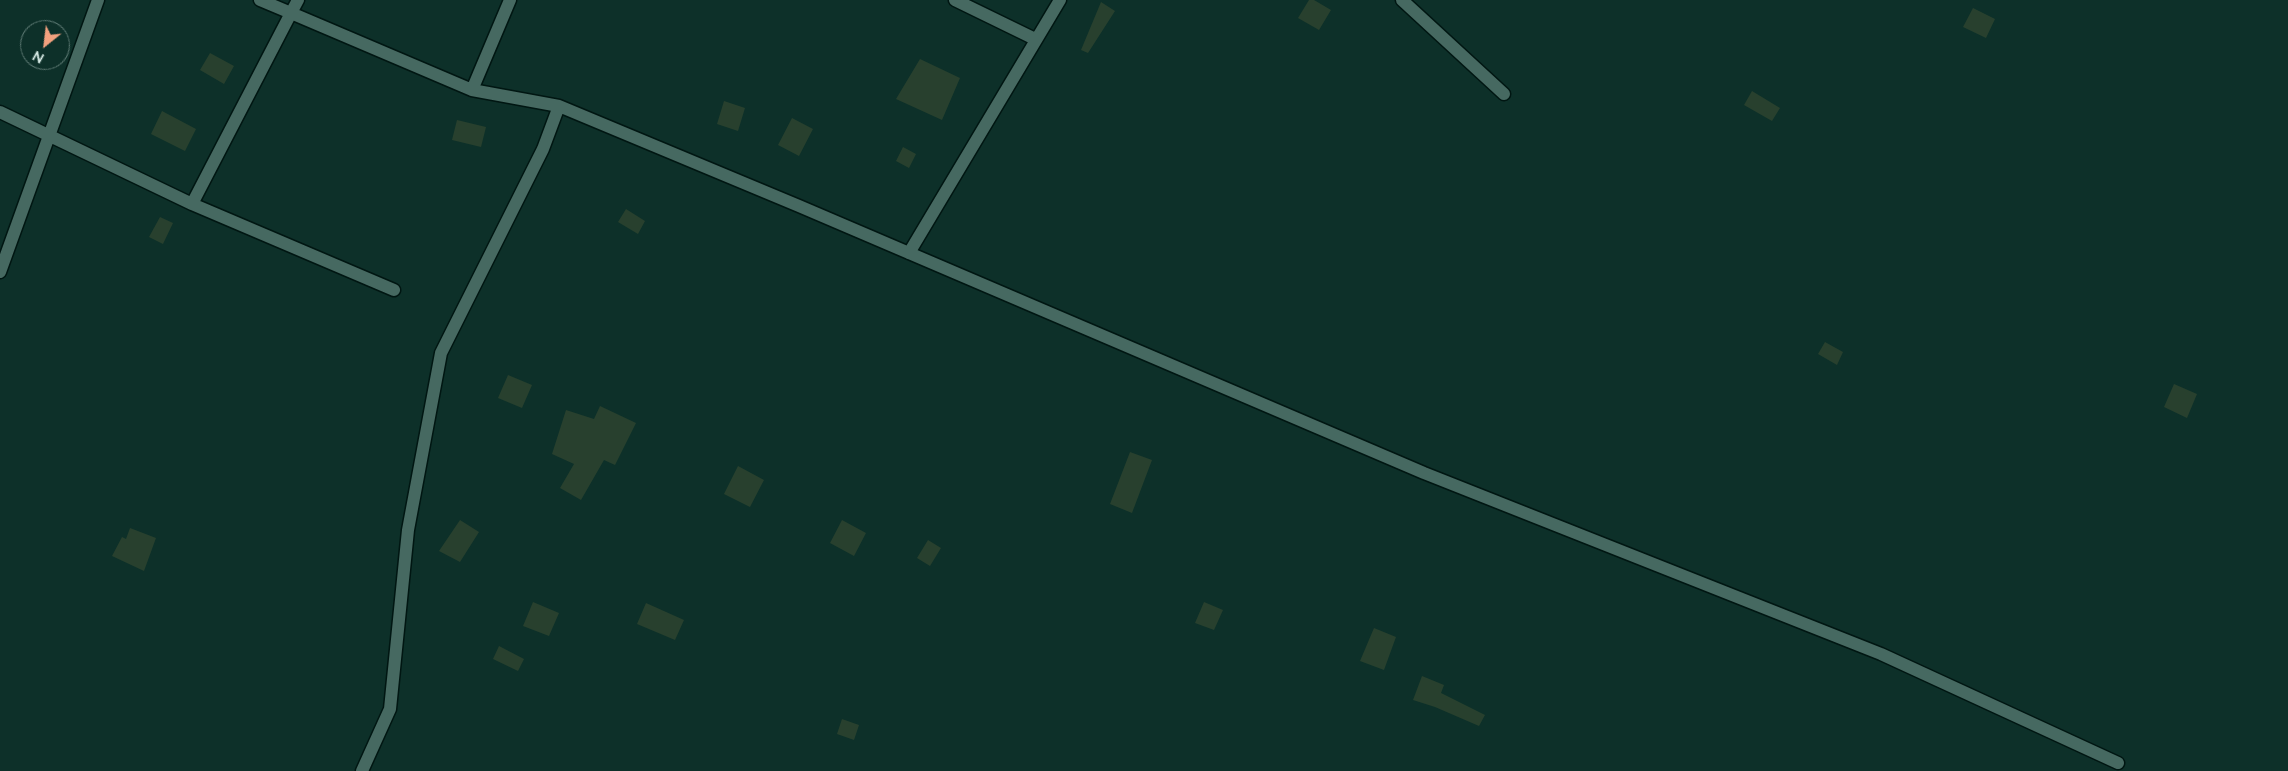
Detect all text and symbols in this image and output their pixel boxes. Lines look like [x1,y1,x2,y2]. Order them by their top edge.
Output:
north arrow [20,20,70,70]
text: N [29,47,47,68]

